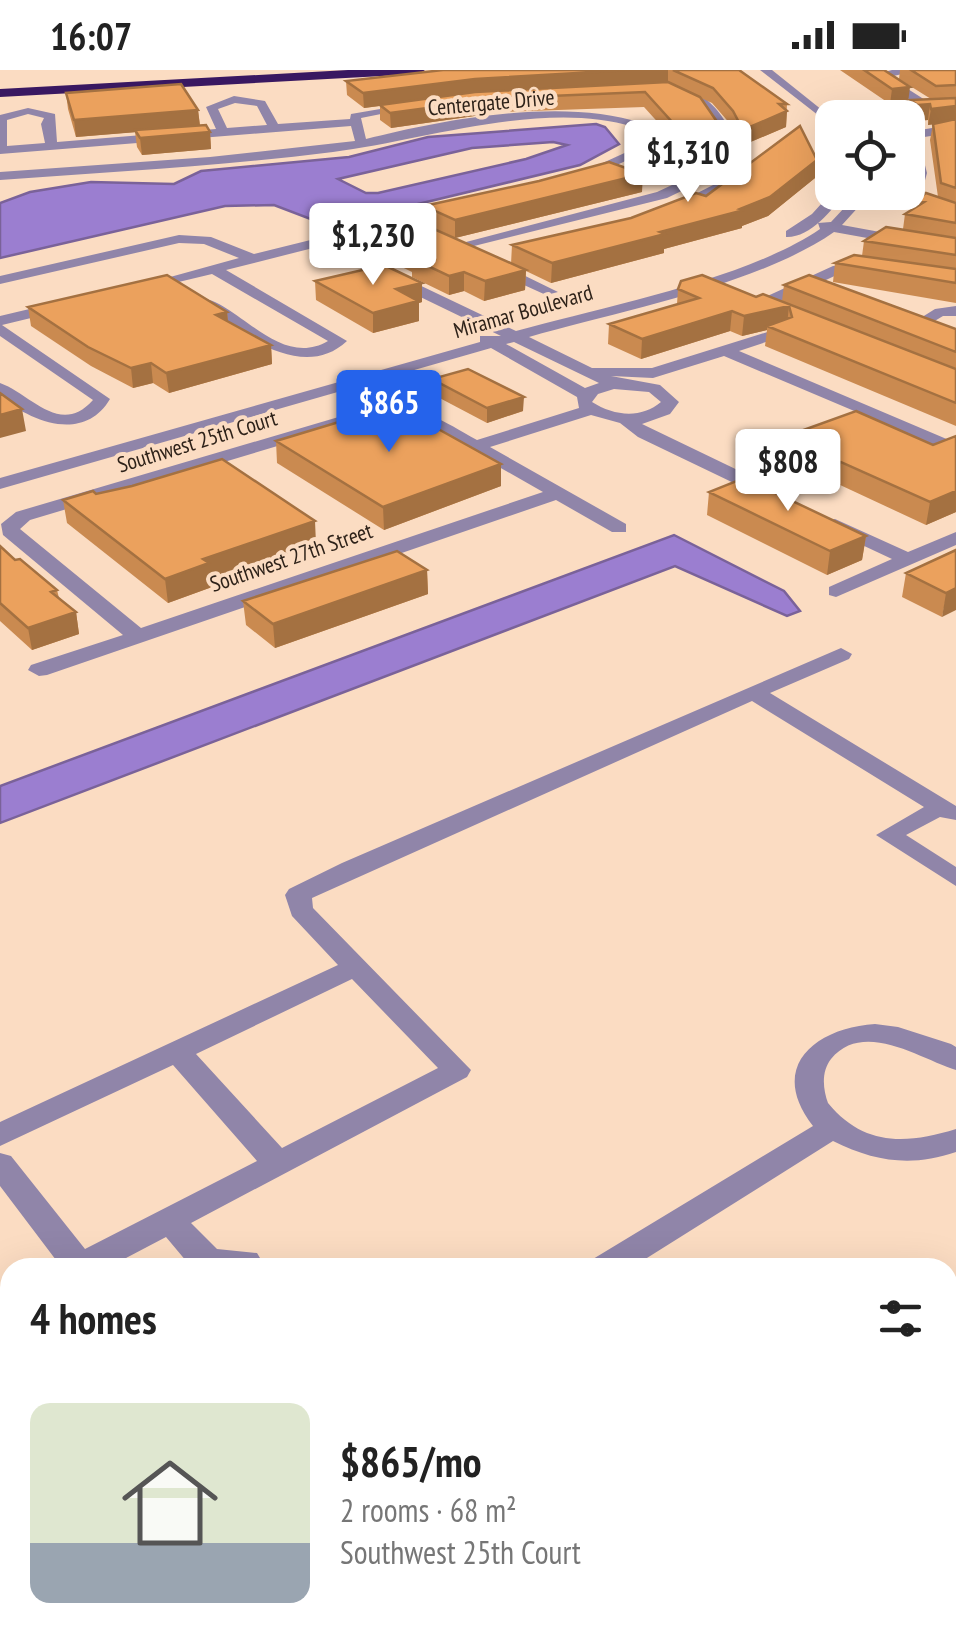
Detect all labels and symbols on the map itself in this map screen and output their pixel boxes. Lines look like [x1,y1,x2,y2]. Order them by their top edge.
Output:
street label: Centergate Drive [426,83,556,121]
pin: $1,310 [607,120,769,205]
pin: $1,230 [292,203,454,288]
street label: Miramar Boulevard [450,278,596,344]
pin: $865 [330,370,448,455]
street label: Southwest 25th Court [114,403,280,479]
pin: $808 [729,429,847,514]
street label: Southwest 27th Street [206,516,376,598]

